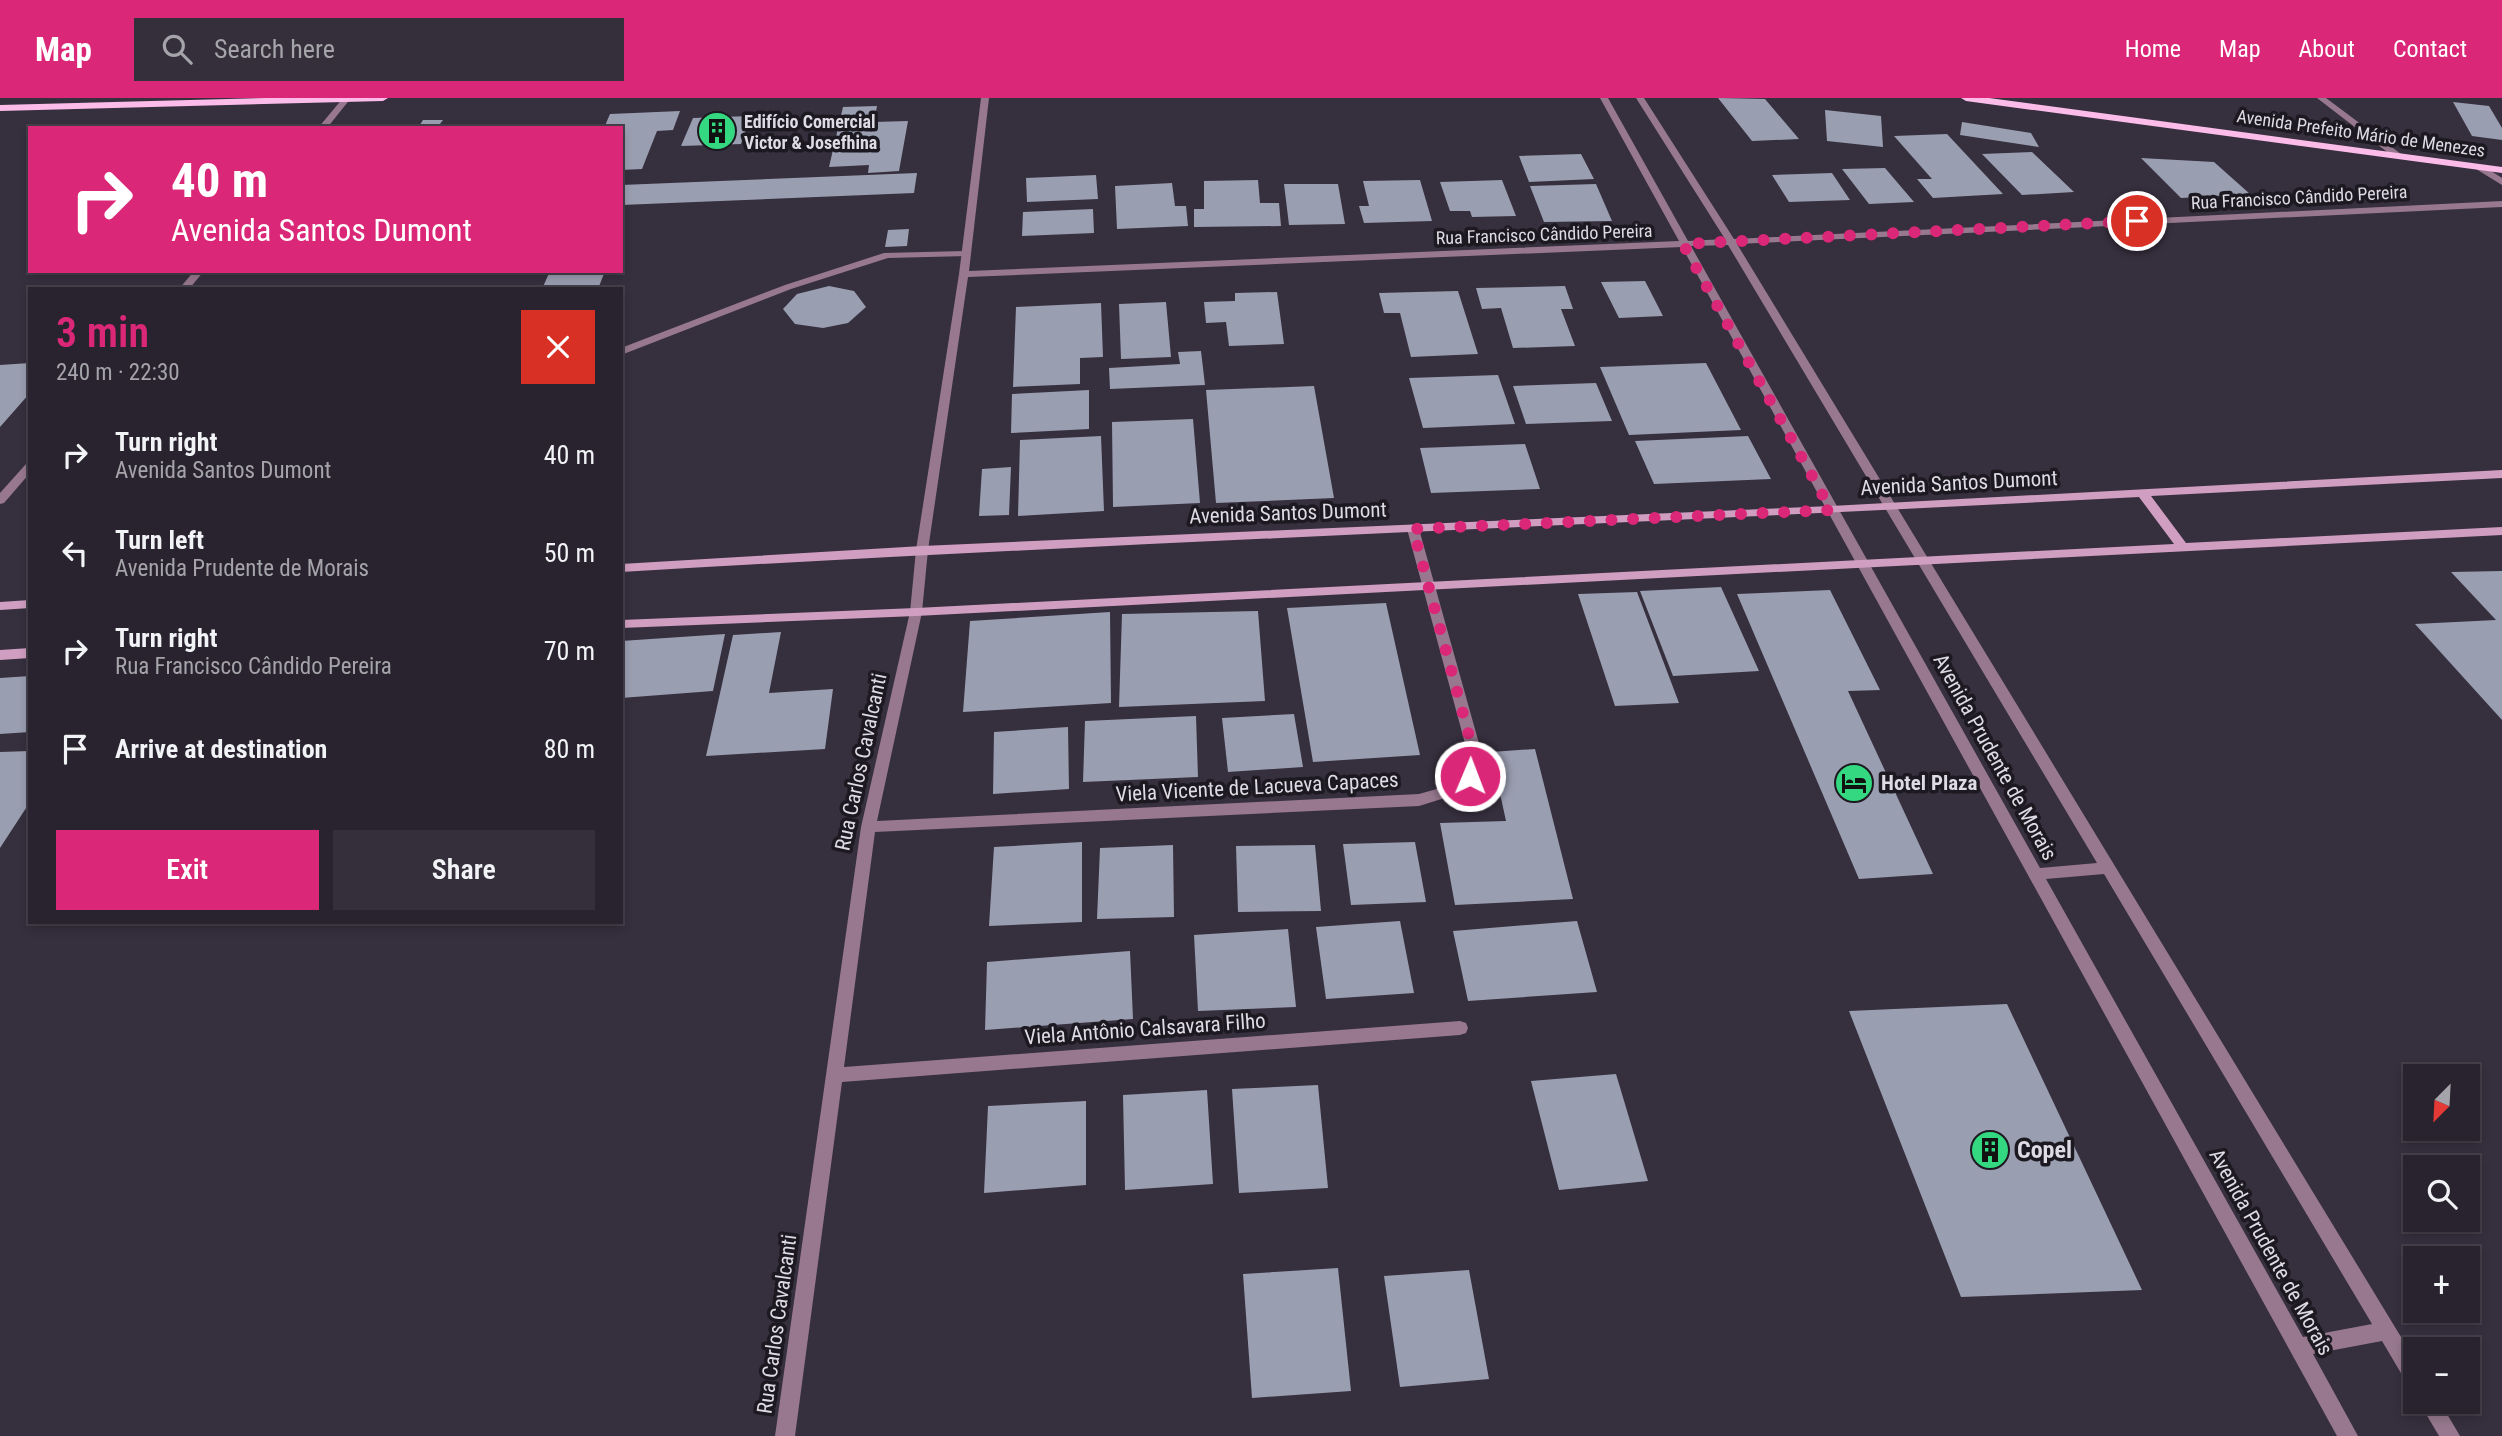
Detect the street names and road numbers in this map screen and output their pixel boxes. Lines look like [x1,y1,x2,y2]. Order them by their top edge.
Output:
street label: Avenida Prefeito Mário de Menezes [2235,105,2487,161]
street label: Rua Francisco Cândido Pereira [2190,181,2408,213]
street label: Rua Francisco Cândido Pereira [1435,220,1653,248]
street label: Avenida Santos Dumont [1860,466,2058,500]
street label: Avenida Santos Dumont [1189,498,1387,528]
street label: Avenida Prudente de Morais [1928,650,2062,864]
street label: Rua Carlos Cavalcanti [830,671,892,853]
street label: Viela Vicente de Lacueva Capaces [1115,768,1399,806]
street label: Viela Antônio Calsavara Filho [1024,1009,1266,1049]
street label: Avenida Prudente de Morais [2204,1145,2338,1359]
street label: Rua Carlos Cavalcanti [753,1233,801,1415]

